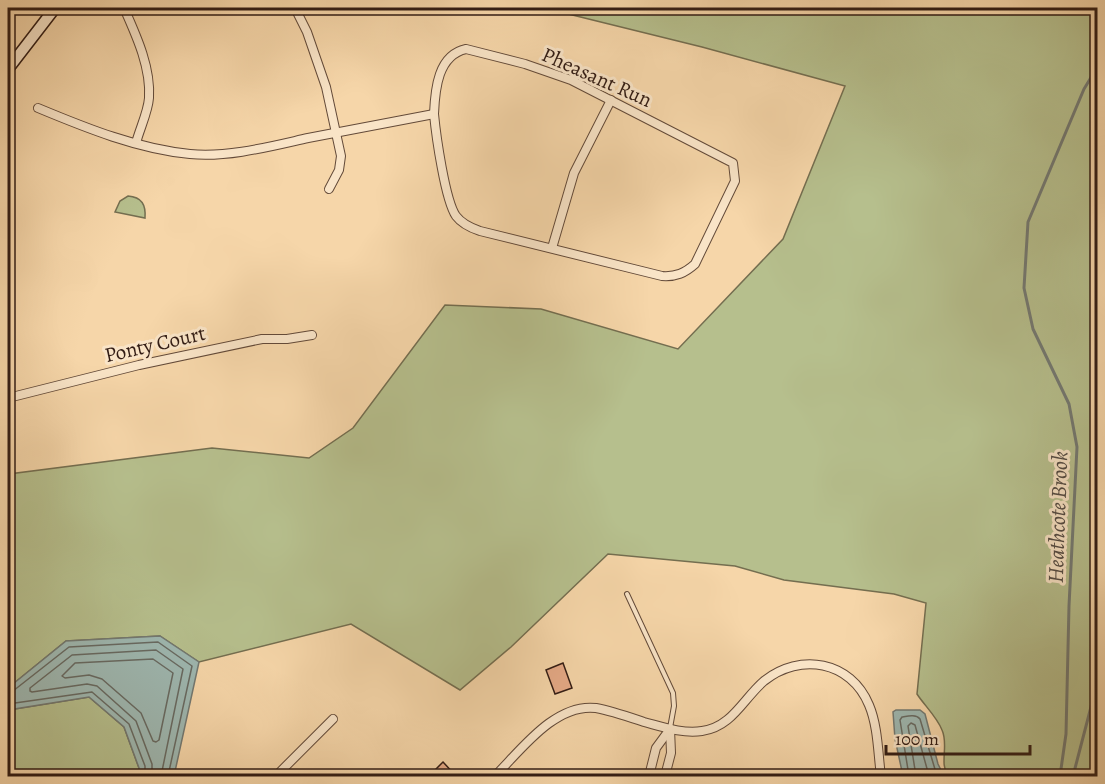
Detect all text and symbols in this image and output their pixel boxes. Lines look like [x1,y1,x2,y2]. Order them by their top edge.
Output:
street label: Pheasant Run [537,40,657,114]
street label: Ponty Court [102,319,208,369]
water label: Heathcote Brook [1041,450,1075,583]
scale bar [886,718,1030,756]
text: 100 m [895,727,939,751]

